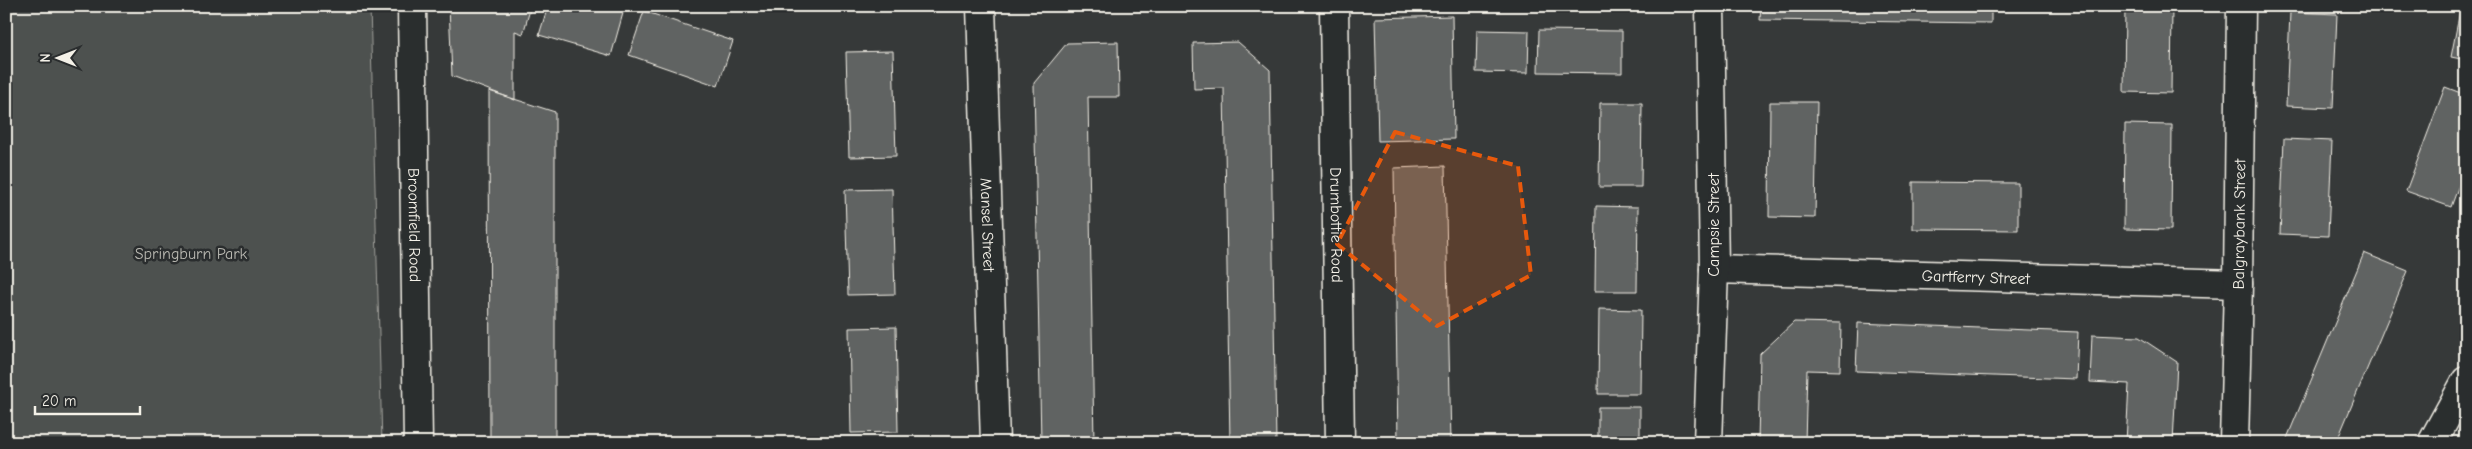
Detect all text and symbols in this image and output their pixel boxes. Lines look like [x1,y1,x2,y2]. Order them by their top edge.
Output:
north arrow [32,32,82,82]
text: N [37,53,54,63]
street label: Balgraybank Street [2230,158,2249,290]
street label: Drumbottie Road [1326,167,1346,283]
street label: Broomfield Road [404,168,424,282]
street label: Campsie Street [1705,173,1723,277]
street label: Mansel Street [977,178,998,273]
park label: Springburn Park [135,245,248,263]
street label: Gartferry Street [1922,267,2031,288]
scale bar [35,384,140,416]
text: 20 m [42,392,76,410]

